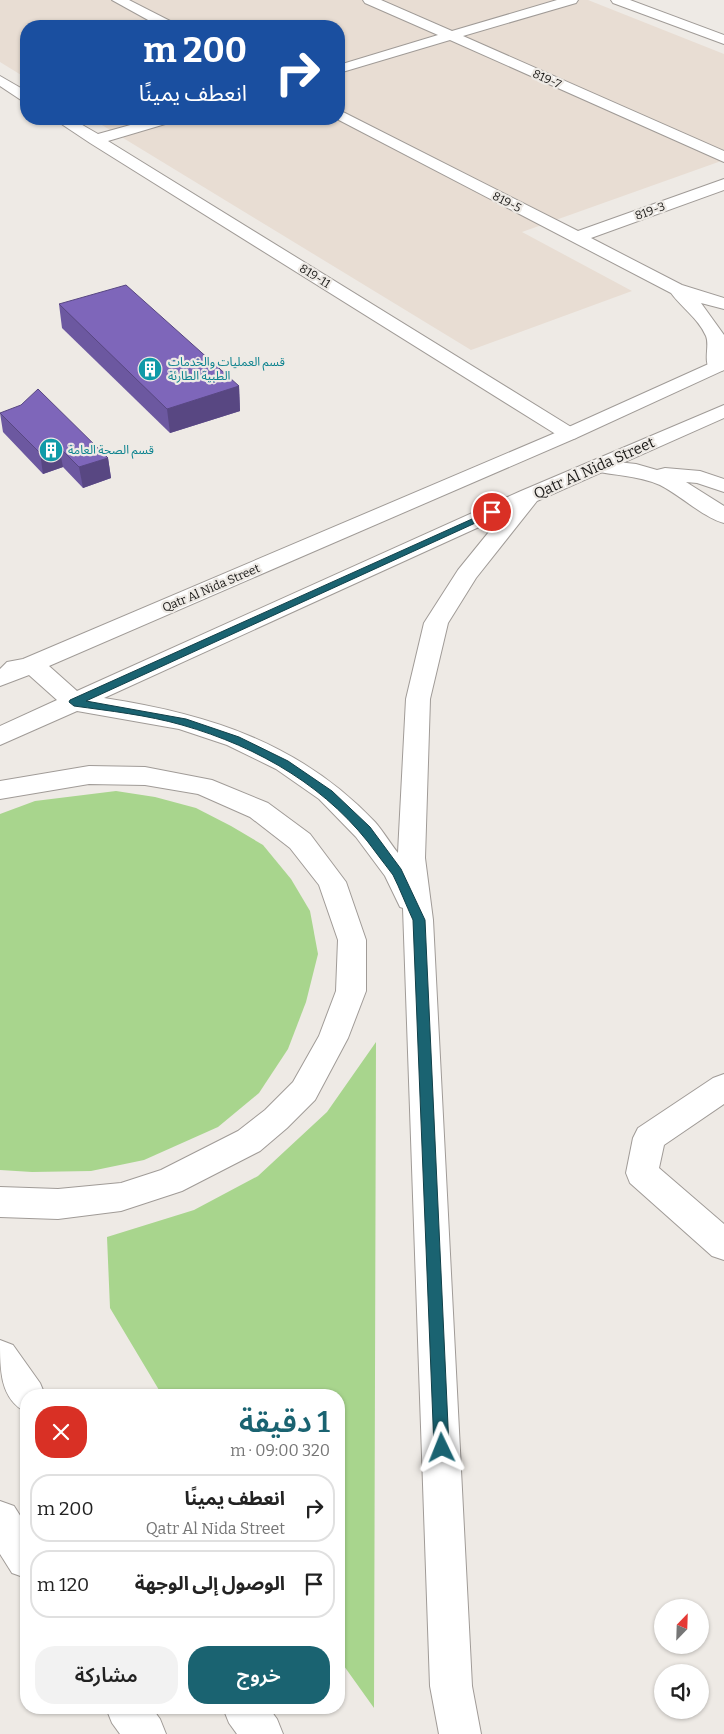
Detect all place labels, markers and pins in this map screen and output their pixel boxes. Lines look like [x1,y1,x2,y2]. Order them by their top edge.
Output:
place label: قسم العمليات والخدمات الطبية الطارئة [168,355,285,383]
building icon: قسم العمليات والخدمات الطبية الطارئة [137,356,163,382]
building icon: قسم الصحة العامة [38,437,64,463]
place label: قسم الصحة العامة [68,443,154,459]
pin [471,491,513,533]

